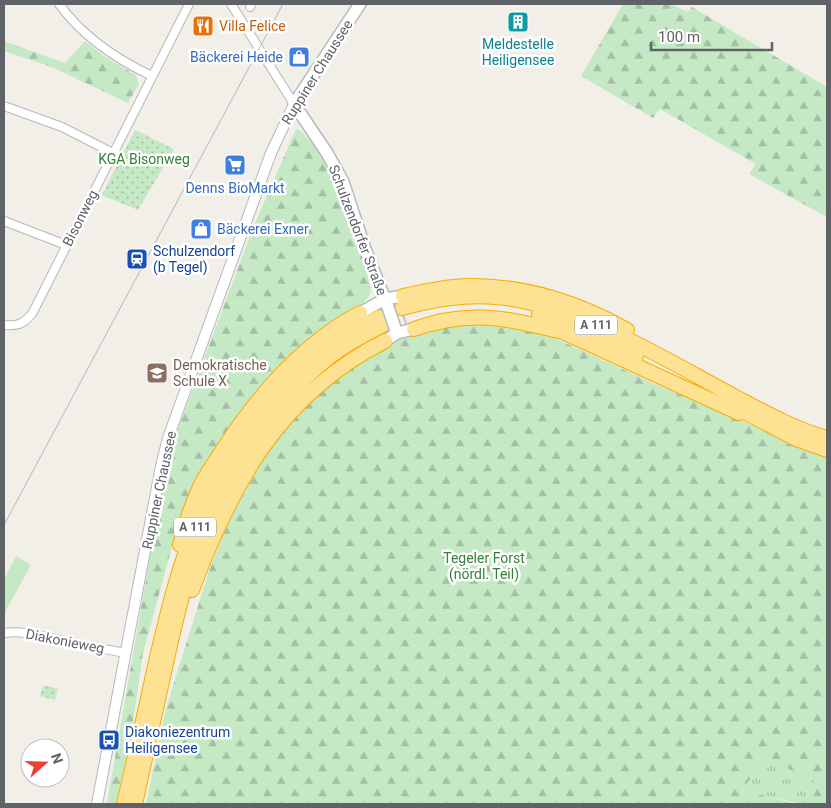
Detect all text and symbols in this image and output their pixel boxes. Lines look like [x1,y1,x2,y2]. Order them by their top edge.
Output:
building icon: Meldestelle Heiligensee [506,10,530,34]
restaurant icon: Villa Felice [191,14,215,38]
street label: Ruppiner Chaussee [278,17,356,127]
place label: Villa Felice [219,18,286,34]
scale bar [651,20,772,52]
text: 100 m [658,28,700,46]
place label: Meldestelle Heiligensee [482,36,554,68]
shop icon: Bäckerei Heide [287,45,311,69]
place label: Bäckerei Heide [190,49,283,65]
park label: KGA Bisonweg [98,151,190,167]
supermarket icon: Denns BioMarkt [223,153,247,177]
street label: Schulzendorfer Straße [326,163,390,297]
place label: Denns BioMarkt [185,180,285,196]
street label: Bisonweg [59,187,101,249]
shop icon: Bäckerei Exner [189,217,213,241]
place label: Bäckerei Exner [217,221,309,237]
place label: Schulzendorf (b Tegel) [153,243,235,276]
station icon: Schulzendorf (b Tegel) [125,247,149,271]
road number: A 111 [575,316,617,334]
place label: Demokratische Schule X [173,357,267,389]
school or university icon: Demokratische Schule X [145,361,169,385]
street label: Ruppiner Chaussee [139,429,179,551]
road number: A 111 [174,518,216,536]
park label: Tegeler Forst (nördl. Teil) [443,550,525,583]
street label: Diakonieweg [24,626,106,656]
place label: Diakoniezentrum Heiligensee [125,724,230,756]
bus stop icon: Diakoniezentrum Heiligensee [97,728,121,752]
north arrow [20,738,70,788]
text: N [48,751,66,766]

